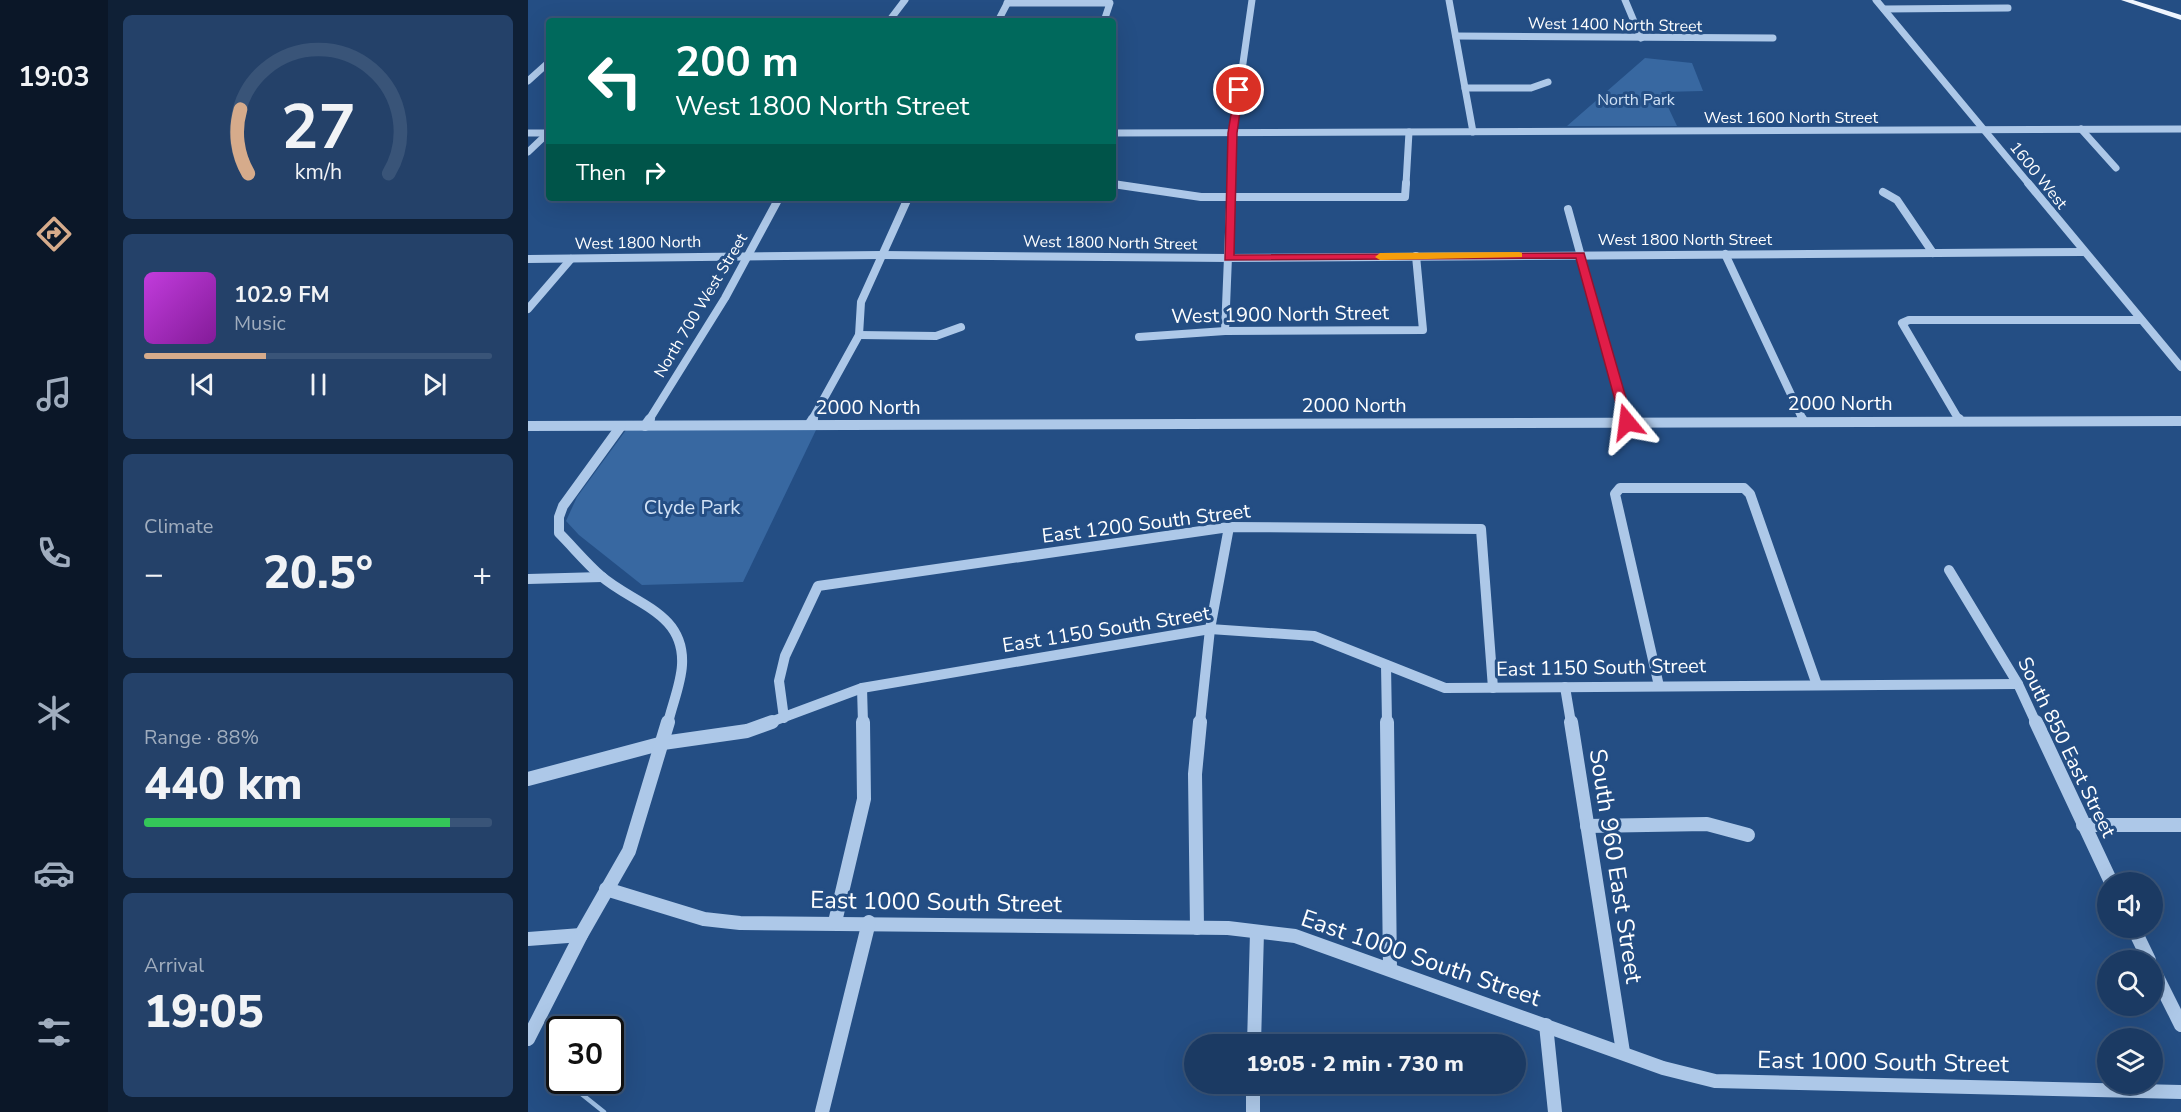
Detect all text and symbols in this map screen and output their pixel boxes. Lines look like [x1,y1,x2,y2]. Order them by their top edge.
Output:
street label: West 1400 North Street [1528,12,1703,38]
text: 200 m [675,34,799,91]
icon: left [576,42,654,120]
text: 19:03 [18,59,90,96]
pin [1213,64,1264,115]
icon: arrive [1222,73,1255,106]
text: 27 [281,85,355,170]
text: West 1800 North Street [675,88,969,125]
park label: North Park [1597,89,1676,111]
street label: West 1600 North Street [1704,107,1879,129]
street label: 1600 West [2004,137,2072,214]
icon: right [638,156,671,189]
text: km/h [294,158,342,188]
text: Then [576,158,626,188]
icon: directions [33,213,75,255]
street label: North 700 West Street [649,229,753,382]
street label: West 1800 North Street [1598,229,1773,251]
street label: West 1800 North Street [1023,230,1198,256]
street label: West 1800 North [575,231,702,255]
text: 102.9 FM [234,280,330,310]
street label: West 1900 North Street [1171,299,1390,330]
text: Music [234,310,286,337]
icon: previous [186,368,219,401]
icon: pause [302,368,335,401]
icon: next [418,368,451,401]
icon: music [33,373,75,415]
position arrow [1595,390,1659,454]
street label: 2000 North [1787,390,1893,417]
street label: 2000 North [1301,392,1407,419]
street label: 2000 North [815,394,921,421]
park label: Clyde Park [644,494,741,521]
street label: East 1200 South Street [1040,497,1253,550]
text: Climate [144,513,213,540]
icon: phone [33,532,75,574]
text: 20.5° [263,543,373,604]
text: − [144,552,164,597]
text: + [472,552,492,597]
street label: East 1150 South Street [1000,600,1213,659]
street label: East 1150 South Street [1496,652,1707,683]
street label: South 850 East Street [2011,652,2122,843]
icon: climate [33,692,75,734]
text: Range · 88% [144,724,259,751]
street label: South 960 East Street [1582,746,1650,986]
text: 440 km [144,754,303,815]
icon: car [33,852,75,894]
map controls [2097,872,2163,1094]
button: sound [2097,872,2163,938]
street label: East 1000 South Street [810,884,1063,920]
street label: East 1000 South Street [1297,902,1546,1014]
button: search [2097,950,2163,1016]
text: Arrival [144,952,204,979]
text: 19:05 [144,982,264,1043]
icon: filters [33,1011,75,1053]
speed limit sign: 30 [546,1016,624,1094]
button: layers [2097,1028,2163,1094]
street label: East 1000 South Street [1757,1044,2010,1080]
text: 19:05 · 2 min · 730 m [1246,1049,1464,1079]

